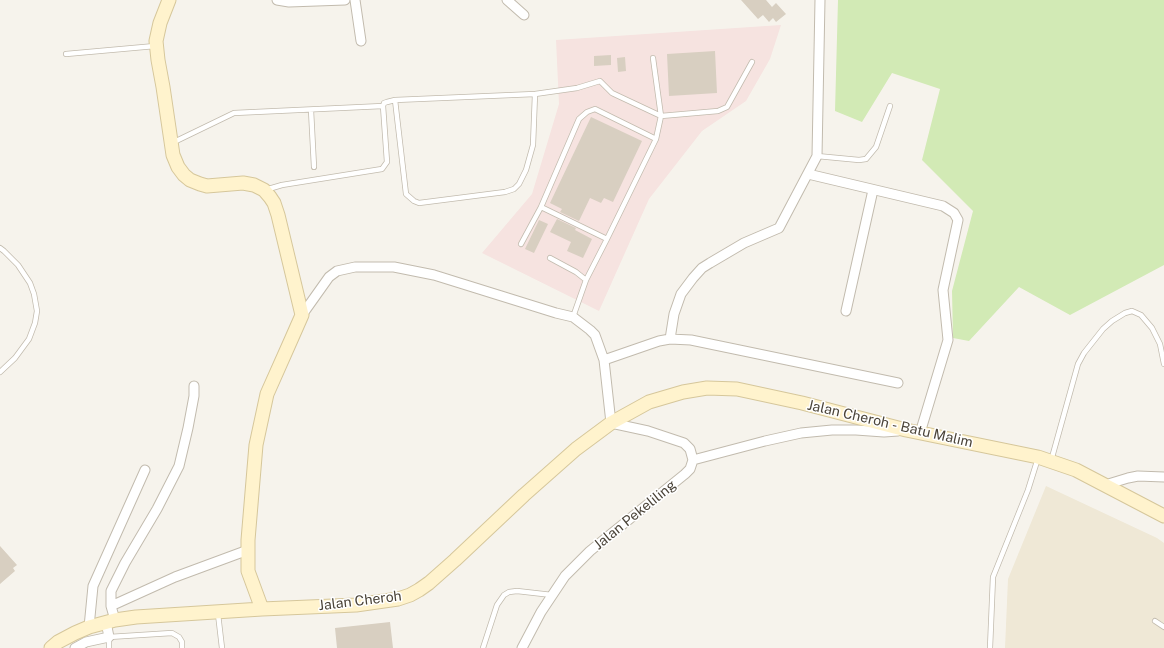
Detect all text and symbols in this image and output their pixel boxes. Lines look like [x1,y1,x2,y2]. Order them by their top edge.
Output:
street label: Jalan Cheroh - Batu Malim [806,397,974,451]
street label: Jalan Pekeliling [590,477,680,553]
street label: Jalan Cheroh [318,588,402,614]

